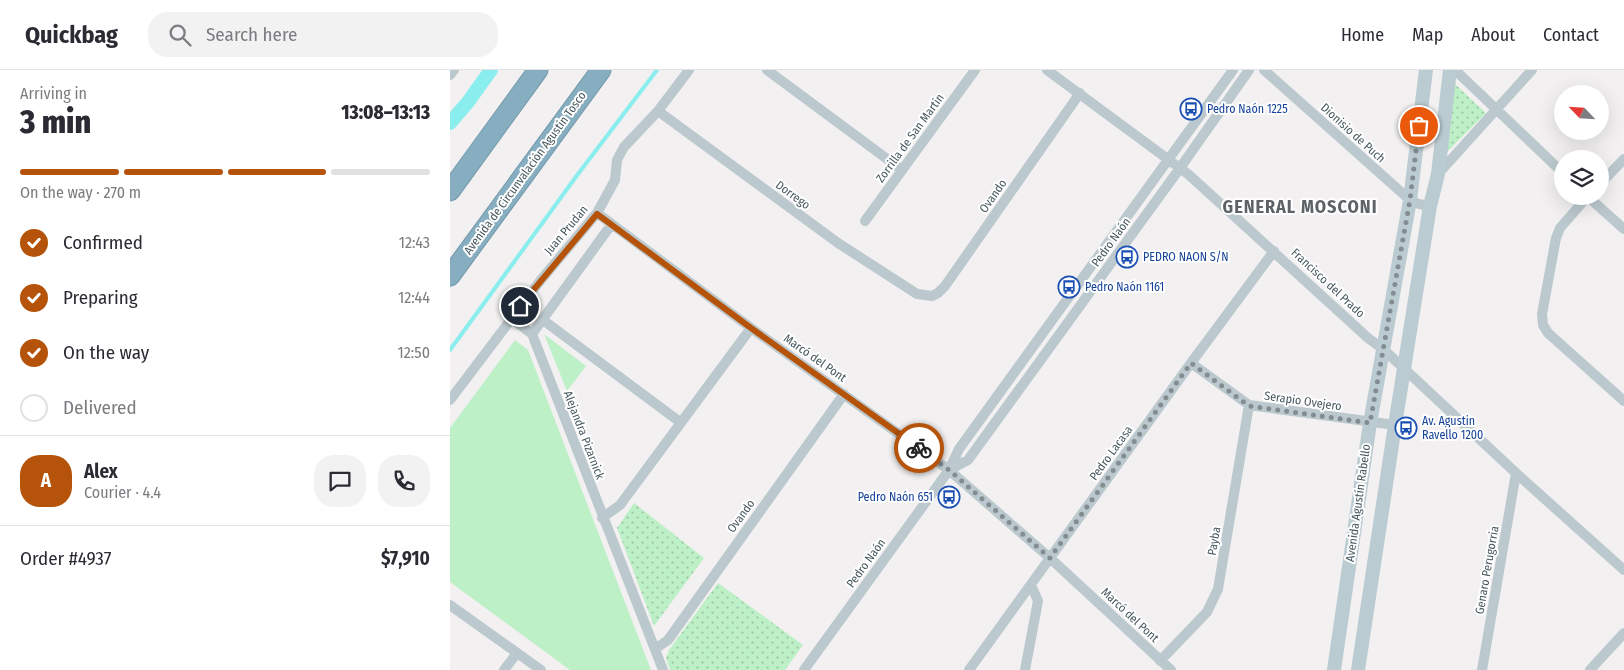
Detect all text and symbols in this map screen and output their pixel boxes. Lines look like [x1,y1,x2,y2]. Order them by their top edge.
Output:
search box [148,12,498,57]
text: Quickbag [25,21,118,49]
icon: search [166,21,194,49]
text: Search here [206,23,297,46]
text: Home [1341,24,1384,46]
text: Map [1412,24,1443,46]
text: About [1471,24,1515,46]
text: Contact [1543,24,1599,46]
text: Arriving in [20,84,87,103]
north arrow [1554,85,1609,140]
map controls [1554,85,1609,205]
street label: Avenida de Circunvalación Agustín Tosco [461,89,589,257]
street label: Zorrilla de San Martín [873,91,947,185]
bus stop icon: Pedro Naón 1225 [1179,97,1203,121]
street label: Dionisio de Puch [1318,100,1388,166]
text: 13:08–13:13 [341,101,430,124]
place label: Pedro Naón 1225 [1207,102,1288,116]
text: 3 min [20,103,91,141]
pin [1398,105,1440,147]
icon: bag [1405,112,1433,140]
button: layers [1554,150,1609,205]
street label: Ovando [976,177,1010,215]
street label: Dorrego [773,178,813,212]
text: On the way · 270 m [20,183,141,202]
district label: GENERAL MOSCONI [1223,196,1377,218]
street label: Juan Prudan [541,203,591,257]
street label: Pedro Naón [1089,215,1133,269]
icon: check [20,229,48,257]
text: Confirmed [63,231,143,254]
text: 12:43 [399,233,430,252]
bus stop icon: PEDRO NAON S/N [1115,245,1139,269]
street label: Francisco del Prado [1288,245,1368,321]
place label: PEDRO NAON S/N [1143,250,1229,264]
bus stop icon: Pedro Naón 1161 [1057,275,1081,299]
place label: Pedro Naón 1161 [1085,280,1164,294]
icon: check [20,284,48,312]
pin [499,285,541,327]
text: Preparing [63,286,138,309]
text: 12:44 [398,288,430,307]
icon: home [506,292,534,320]
street label: Marcó del Pont [781,331,849,385]
icon: check [20,339,48,367]
text: On the way [63,341,149,364]
text: 12:50 [398,343,430,362]
street label: Alejandra Pizarnick [561,389,607,482]
street label: Serapio Ovejero [1263,389,1343,413]
text: Delivered [63,396,137,419]
place label: Av. Agustin Ravello 1200 [1422,414,1483,442]
bus stop icon: Av. Agustin Ravello 1200 [1394,416,1418,440]
courier [894,423,944,473]
street label: Pedro Lacasa [1086,423,1136,483]
icon: bike [905,434,933,462]
street label: Avenida Agustín Rabello [1343,443,1373,563]
button: chat [314,455,366,507]
button: phone [378,455,430,507]
text: Alex [84,460,118,483]
text: A [41,469,51,492]
text: Courier · 4.4 [84,483,161,502]
bus stop icon: Pedro Naón 651 [937,485,961,509]
place label: Pedro Naón 651 [858,490,933,504]
street label: Ovando [724,497,758,535]
street label: Payba [1205,525,1223,556]
street label: Genaro Perugorria [1472,525,1502,615]
street label: Pedro Naón [844,536,888,590]
text: Order #4937 [20,547,112,570]
text: $7,910 [381,547,430,570]
street label: Marcó del Pont [1098,585,1162,645]

